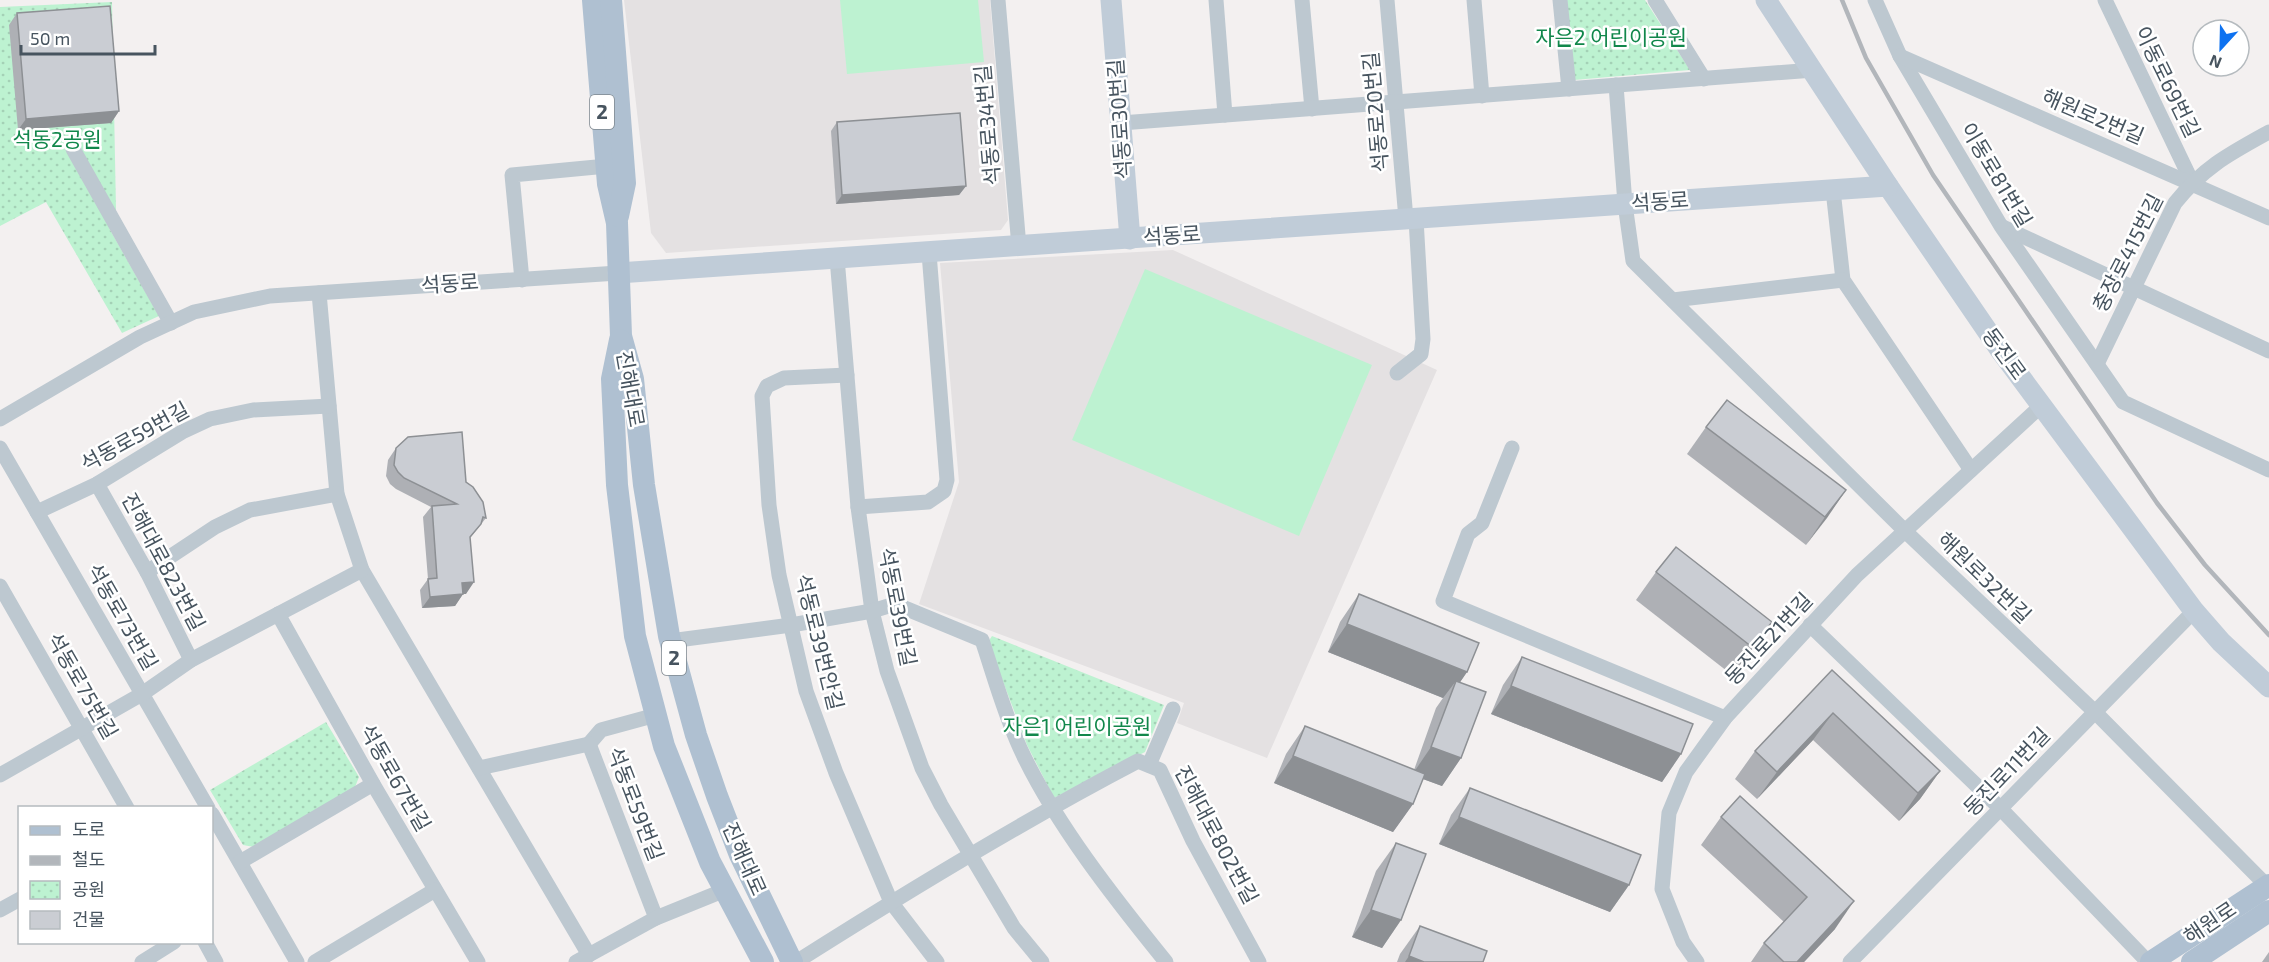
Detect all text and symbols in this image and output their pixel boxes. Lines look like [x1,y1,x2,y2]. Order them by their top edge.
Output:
scale bar [21,18,154,56]
north arrow [2191,18,2251,78]
street label: 이동로69번길 [2131,22,2206,141]
park label: 자은2 어린이공원 [1535,24,1687,49]
text: 50 m [30,27,70,49]
street label: 석동로20번길 [1357,51,1392,174]
text: N [2206,51,2224,73]
street label: 석동로30번길 [1102,58,1135,180]
street label: 석동로34번길 [969,64,1004,187]
street label: 해원로2번길 [2039,83,2148,148]
road number: 2 [590,95,614,129]
street label: 이동로81번길 [1956,117,2038,231]
park label: 석동2공원 [12,126,102,151]
street label: 석동로 [1630,186,1690,215]
street label: 충장로415번길 [2086,189,2167,316]
street label: 석동로 [1142,220,1202,249]
street label: 석동로 [420,268,480,297]
street label: 동진로 [1978,322,2032,384]
street label: 진해대로 [612,349,650,429]
street label: 석동로59번길 [76,396,193,476]
street label: 진해대로823번길 [118,488,211,634]
street label: 해원로32번길 [1933,526,2037,628]
street label: 석동로39번길 [875,545,922,668]
street label: 석동로73번길 [83,558,164,674]
street label: 석동로39번안길 [791,571,849,712]
street label: 동진로21번길 [1719,587,1817,689]
street label: 석동로75번길 [43,628,124,743]
road number: 2 [662,641,686,675]
park label: 자은1 어린이공원 [1003,713,1151,738]
street label: 석동로67번길 [356,719,437,835]
street label: 동진로11번길 [1958,722,2054,820]
street label: 석동로59번길 [603,743,670,864]
street label: 진해대로802번길 [1170,761,1264,908]
legend [18,806,213,944]
text: 도로 [72,818,105,840]
street label: 진해대로 [718,818,773,899]
text: 철도 [72,848,105,870]
text: 공원 [72,878,105,900]
street label: 해원로 [2178,895,2240,948]
text: 건물 [72,908,105,930]

